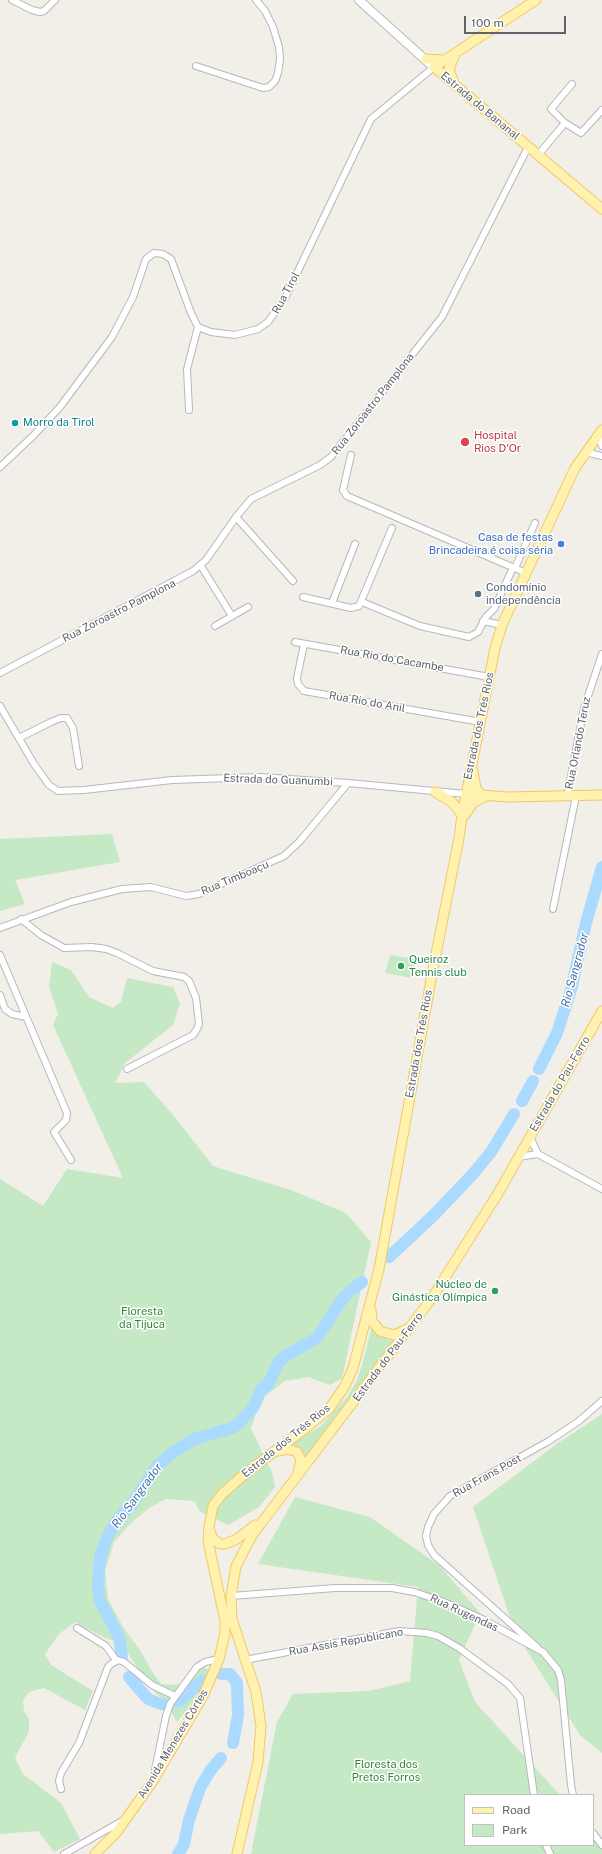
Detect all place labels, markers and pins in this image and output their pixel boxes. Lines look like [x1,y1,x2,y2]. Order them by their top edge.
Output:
place label: Morro da Tirol [23,416,95,430]
marker: Morro da Tirol [10,418,20,428]
place label: Hospital Rios D'Or [474,429,521,455]
marker: Hospital Rios D'Or [459,436,471,448]
place label: Casa de festas Brincadeira é coisa séria [429,531,553,557]
marker: Casa de festas Brincadeira é coisa séria [556,539,566,549]
place label: Condomínio independência [486,581,561,607]
marker: Condomínio independência [473,589,483,599]
place label: Queiroz Tennis club [409,953,467,979]
marker: Queiroz Tennis club [396,961,406,971]
place label: Núcleo de Ginástica Olímpica [392,1278,487,1304]
marker: Núcleo de Ginástica Olímpica [490,1286,500,1296]

